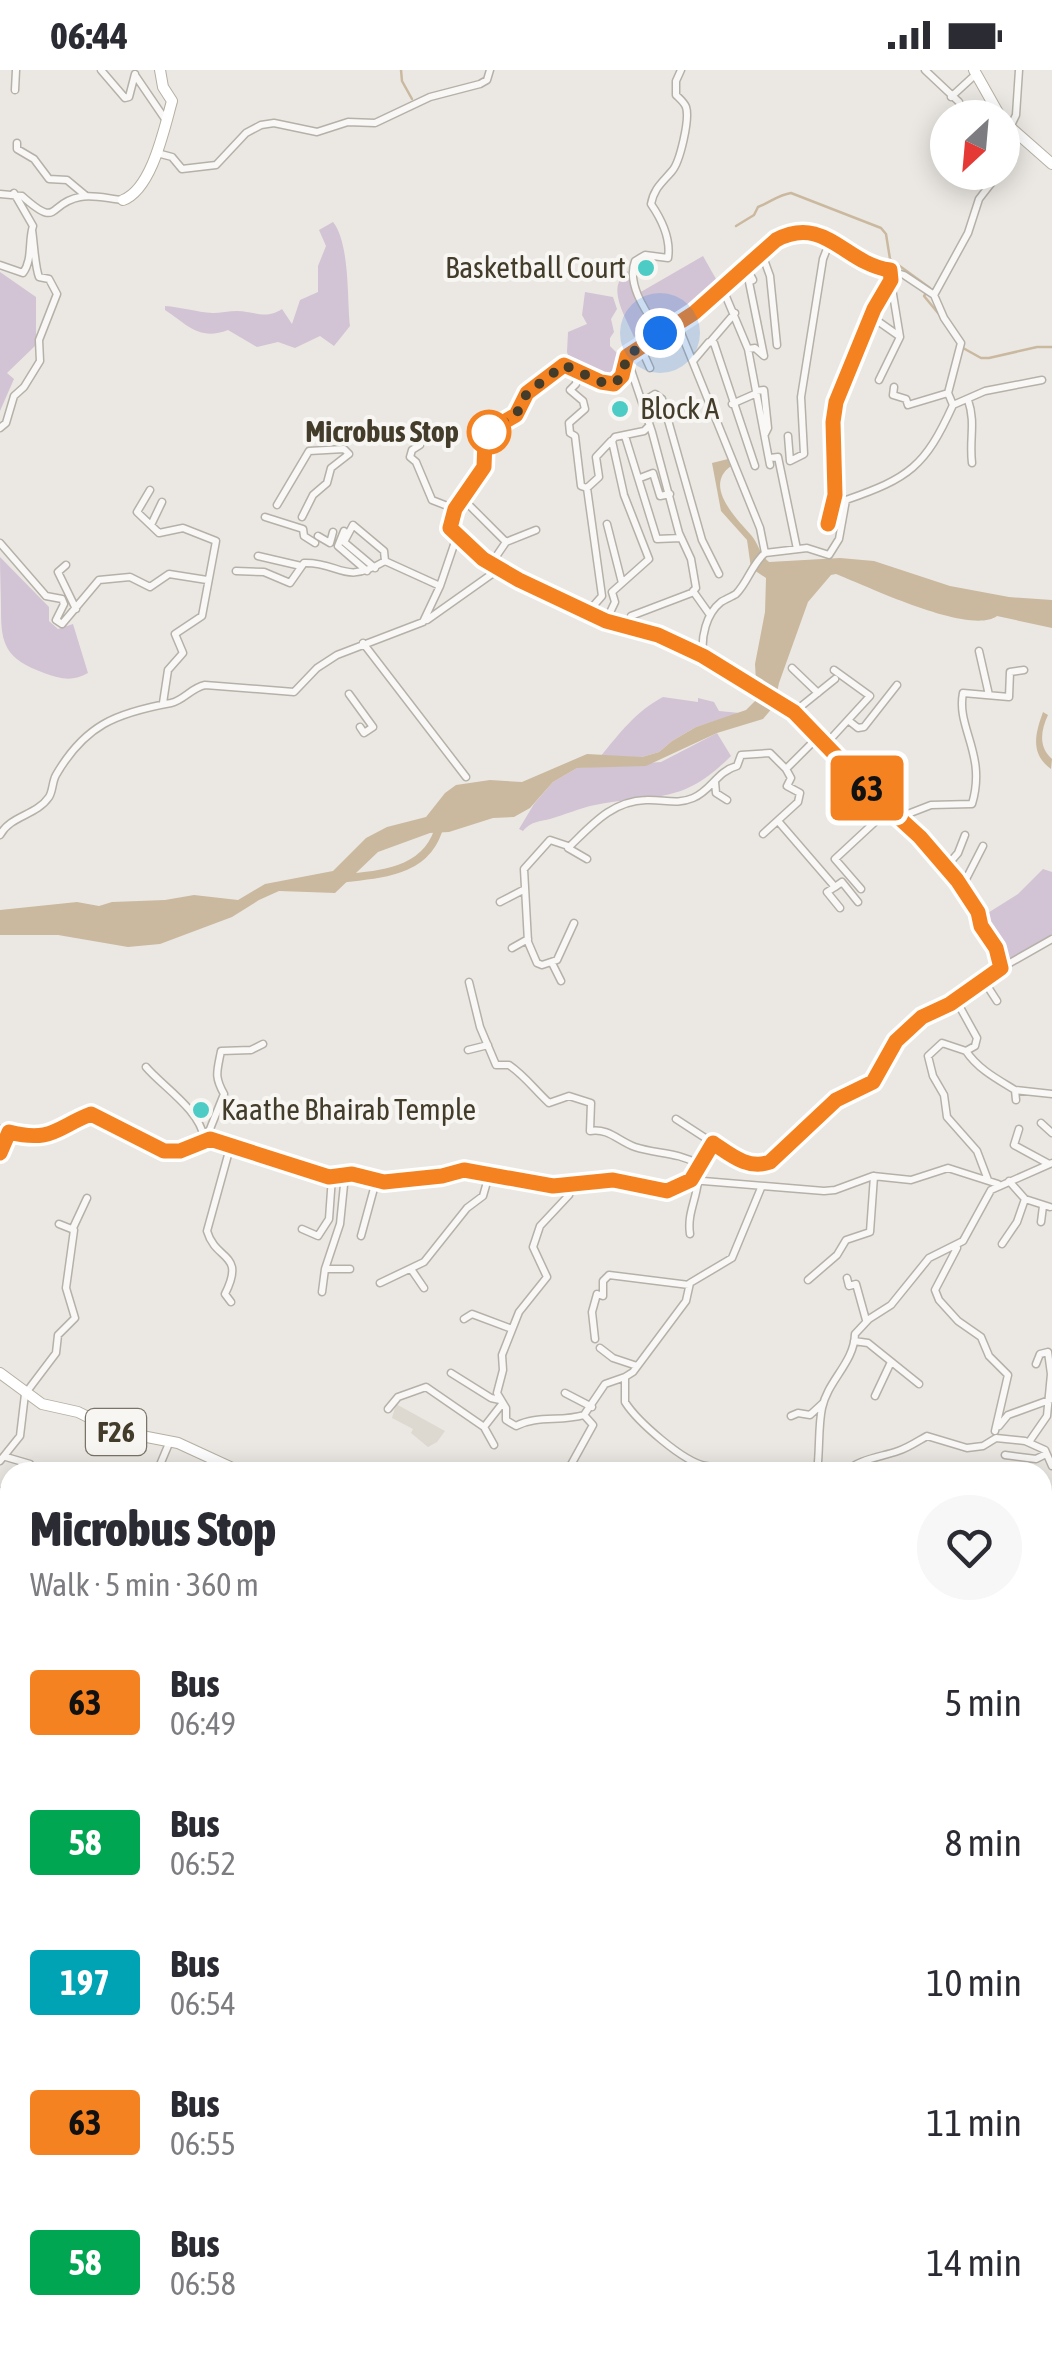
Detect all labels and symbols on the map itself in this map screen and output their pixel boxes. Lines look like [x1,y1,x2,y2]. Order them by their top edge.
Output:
north arrow [930,100,1020,190]
place label: Basketball Court [445,250,626,284]
marker: Basketball Court [635,257,657,279]
your location [635,308,685,358]
place label: Block A [640,391,719,425]
marker: Block A [609,398,631,420]
marker: Microbus Stop [468,411,510,453]
place label: Microbus Stop [305,414,459,448]
line badge: 63 [822,756,912,820]
place label: Kaathe Bhairab Temple [221,1092,476,1126]
marker: Kaathe Bhairab Temple [190,1099,212,1121]
road number: F26 [86,1409,146,1455]

